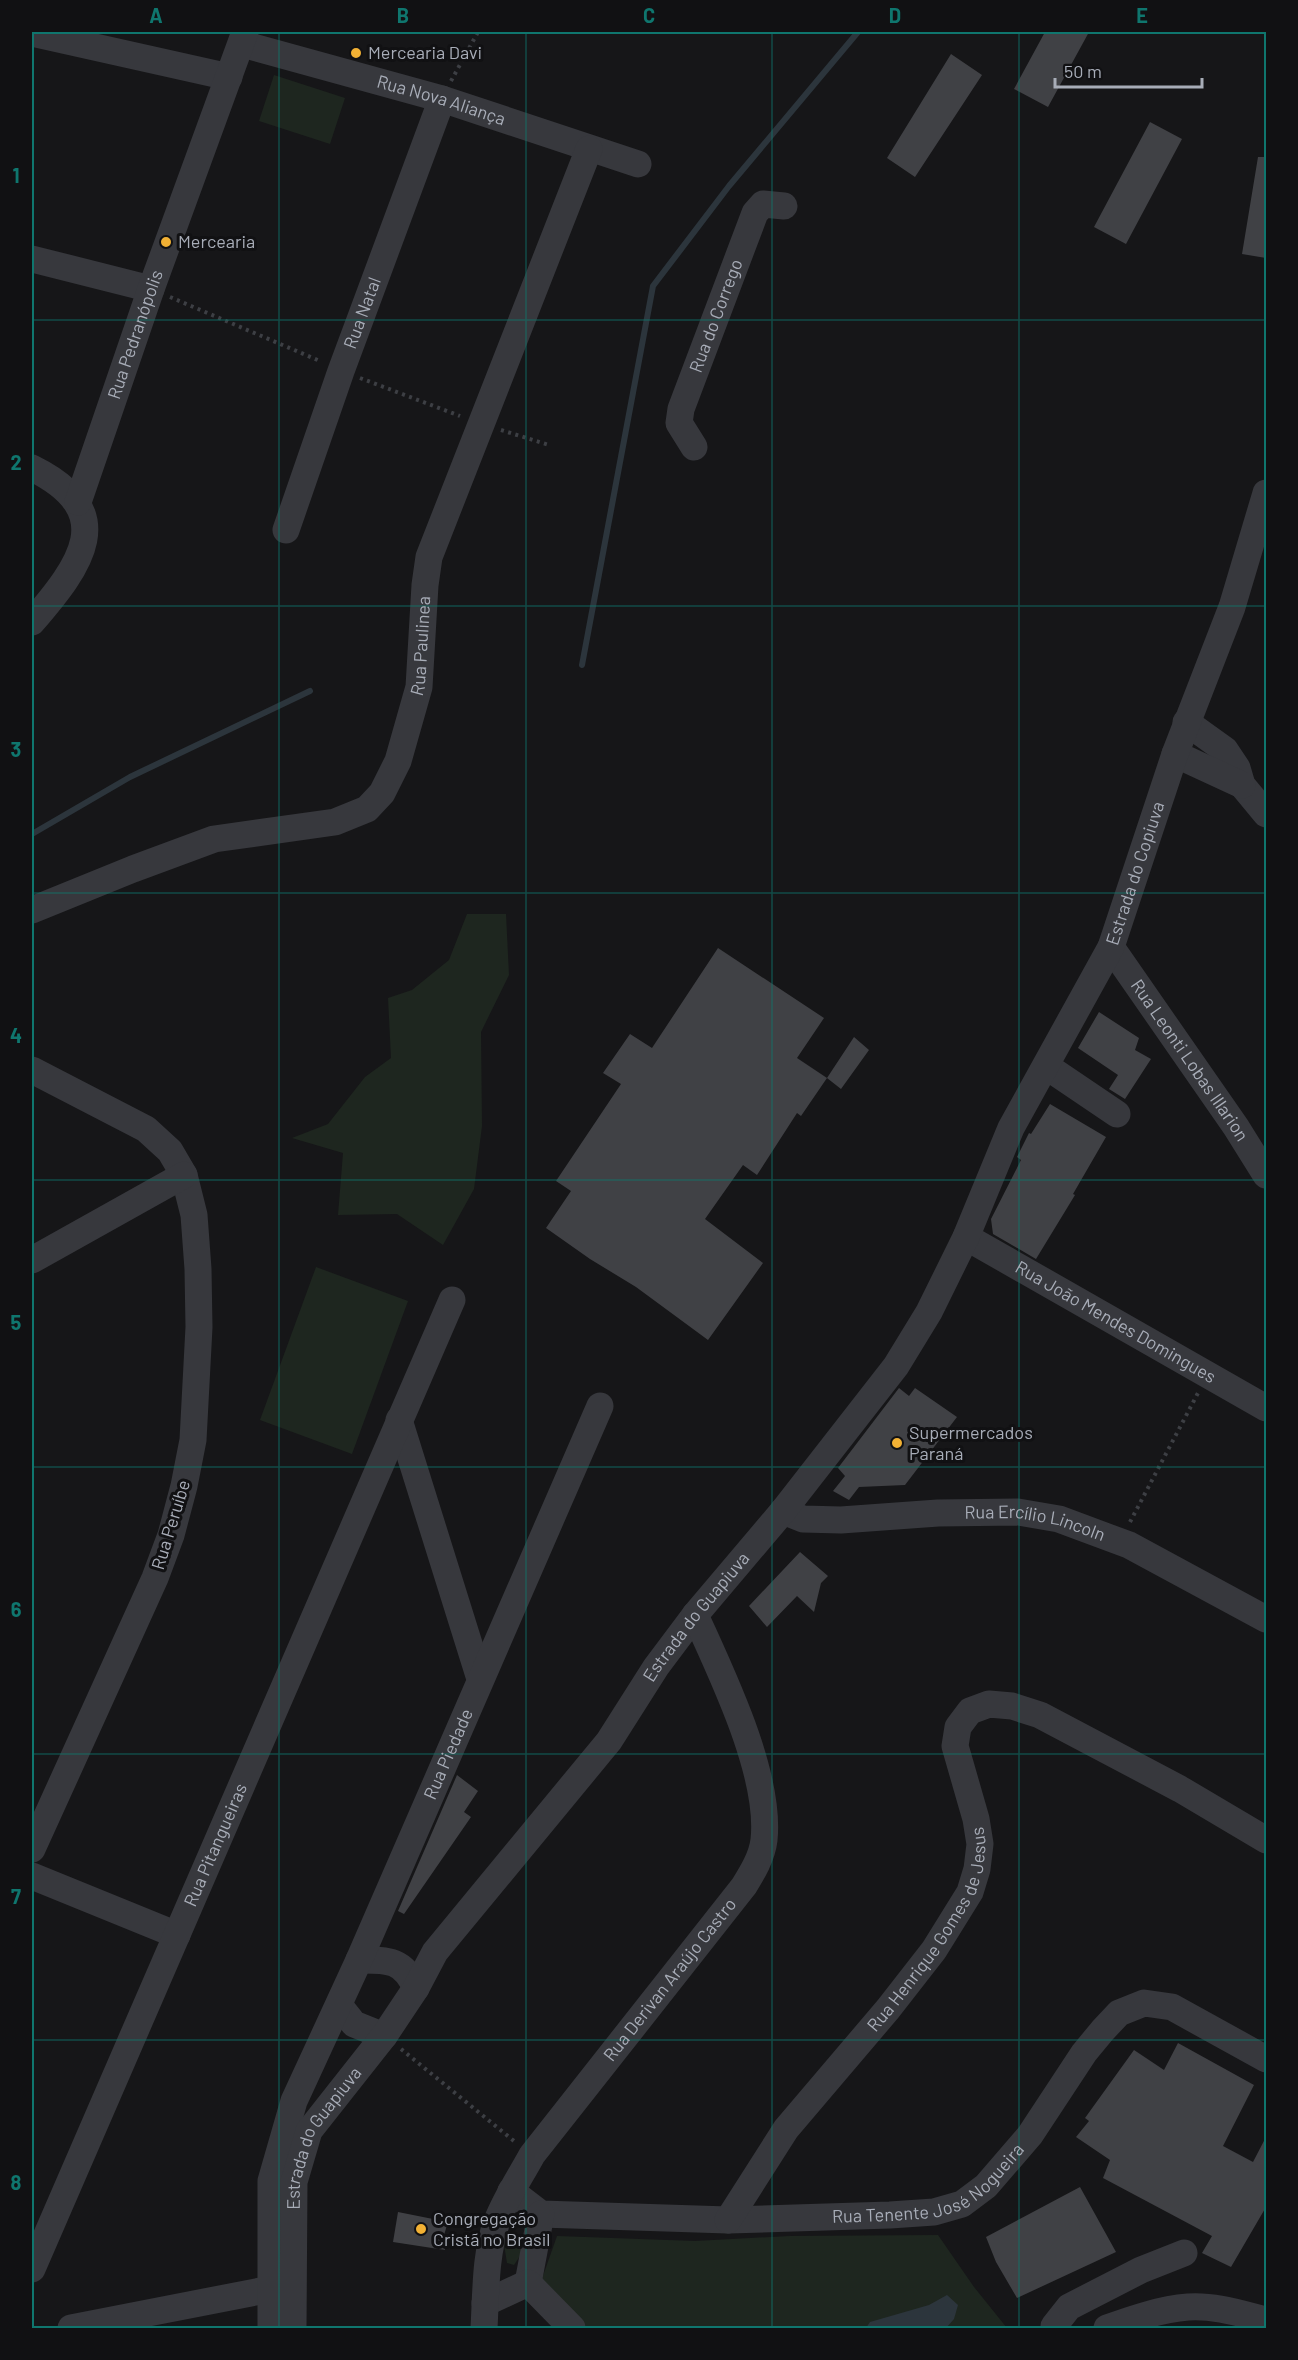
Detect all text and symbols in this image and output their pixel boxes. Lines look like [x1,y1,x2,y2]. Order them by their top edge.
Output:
text: A [149,3,163,27]
text: B [397,3,409,27]
text: C [643,3,655,27]
text: D [889,3,901,27]
text: E [1136,3,1148,27]
place label: Mercearia Davi [368,41,482,63]
marker: Mercearia Davi [349,46,363,60]
scale bar [1055,51,1202,89]
text: 50 m [1064,60,1102,82]
street label: Rua Nova Aliança [375,70,509,129]
text: 1 [12,163,20,187]
place label: Mercearia [178,230,255,252]
marker: Mercearia [159,235,173,249]
street label: Rua do Corrego [684,256,747,375]
street label: Rua Pedranópolis [102,267,167,402]
street label: Rua Natal [338,274,385,352]
text: 2 [10,450,22,474]
street label: Rua Paulinea [405,595,434,698]
text: 3 [11,737,21,761]
street label: Estrada do Copiuva [1100,798,1169,948]
street label: Rua Leonti Lobas Illarion [1127,975,1254,1145]
text: 4 [10,1023,22,1047]
street label: Rua João Mendes Domingues [1012,1255,1220,1387]
text: 5 [11,1310,22,1334]
place label: Supermercados Paraná [909,1421,1033,1464]
marker: Supermercados Paraná [890,1436,904,1450]
street label: Rua Peruíbe [146,1477,194,1572]
street label: Rua Ercílio Lincoln [964,1500,1109,1545]
street label: Estrada do Guapiuva [638,1547,754,1685]
text: 6 [11,1597,22,1621]
street label: Rua Piedade [418,1705,477,1803]
street label: Rua Pitangueiras [178,1780,251,1910]
street label: Rua Henrique Gomes de Jesus [862,1825,990,2036]
text: 7 [11,1884,21,1908]
street label: Rua Derivan Araújo Castro [598,1893,740,2065]
street label: Estrada do Guapiuva [282,2062,366,2210]
street label: Rua Tenente José Nogueira [832,2138,1028,2227]
text: 8 [11,2170,22,2194]
place label: Congregação Cristã no Brasil [433,2207,550,2250]
marker: Congregação Cristã no Brasil [414,2222,428,2236]

